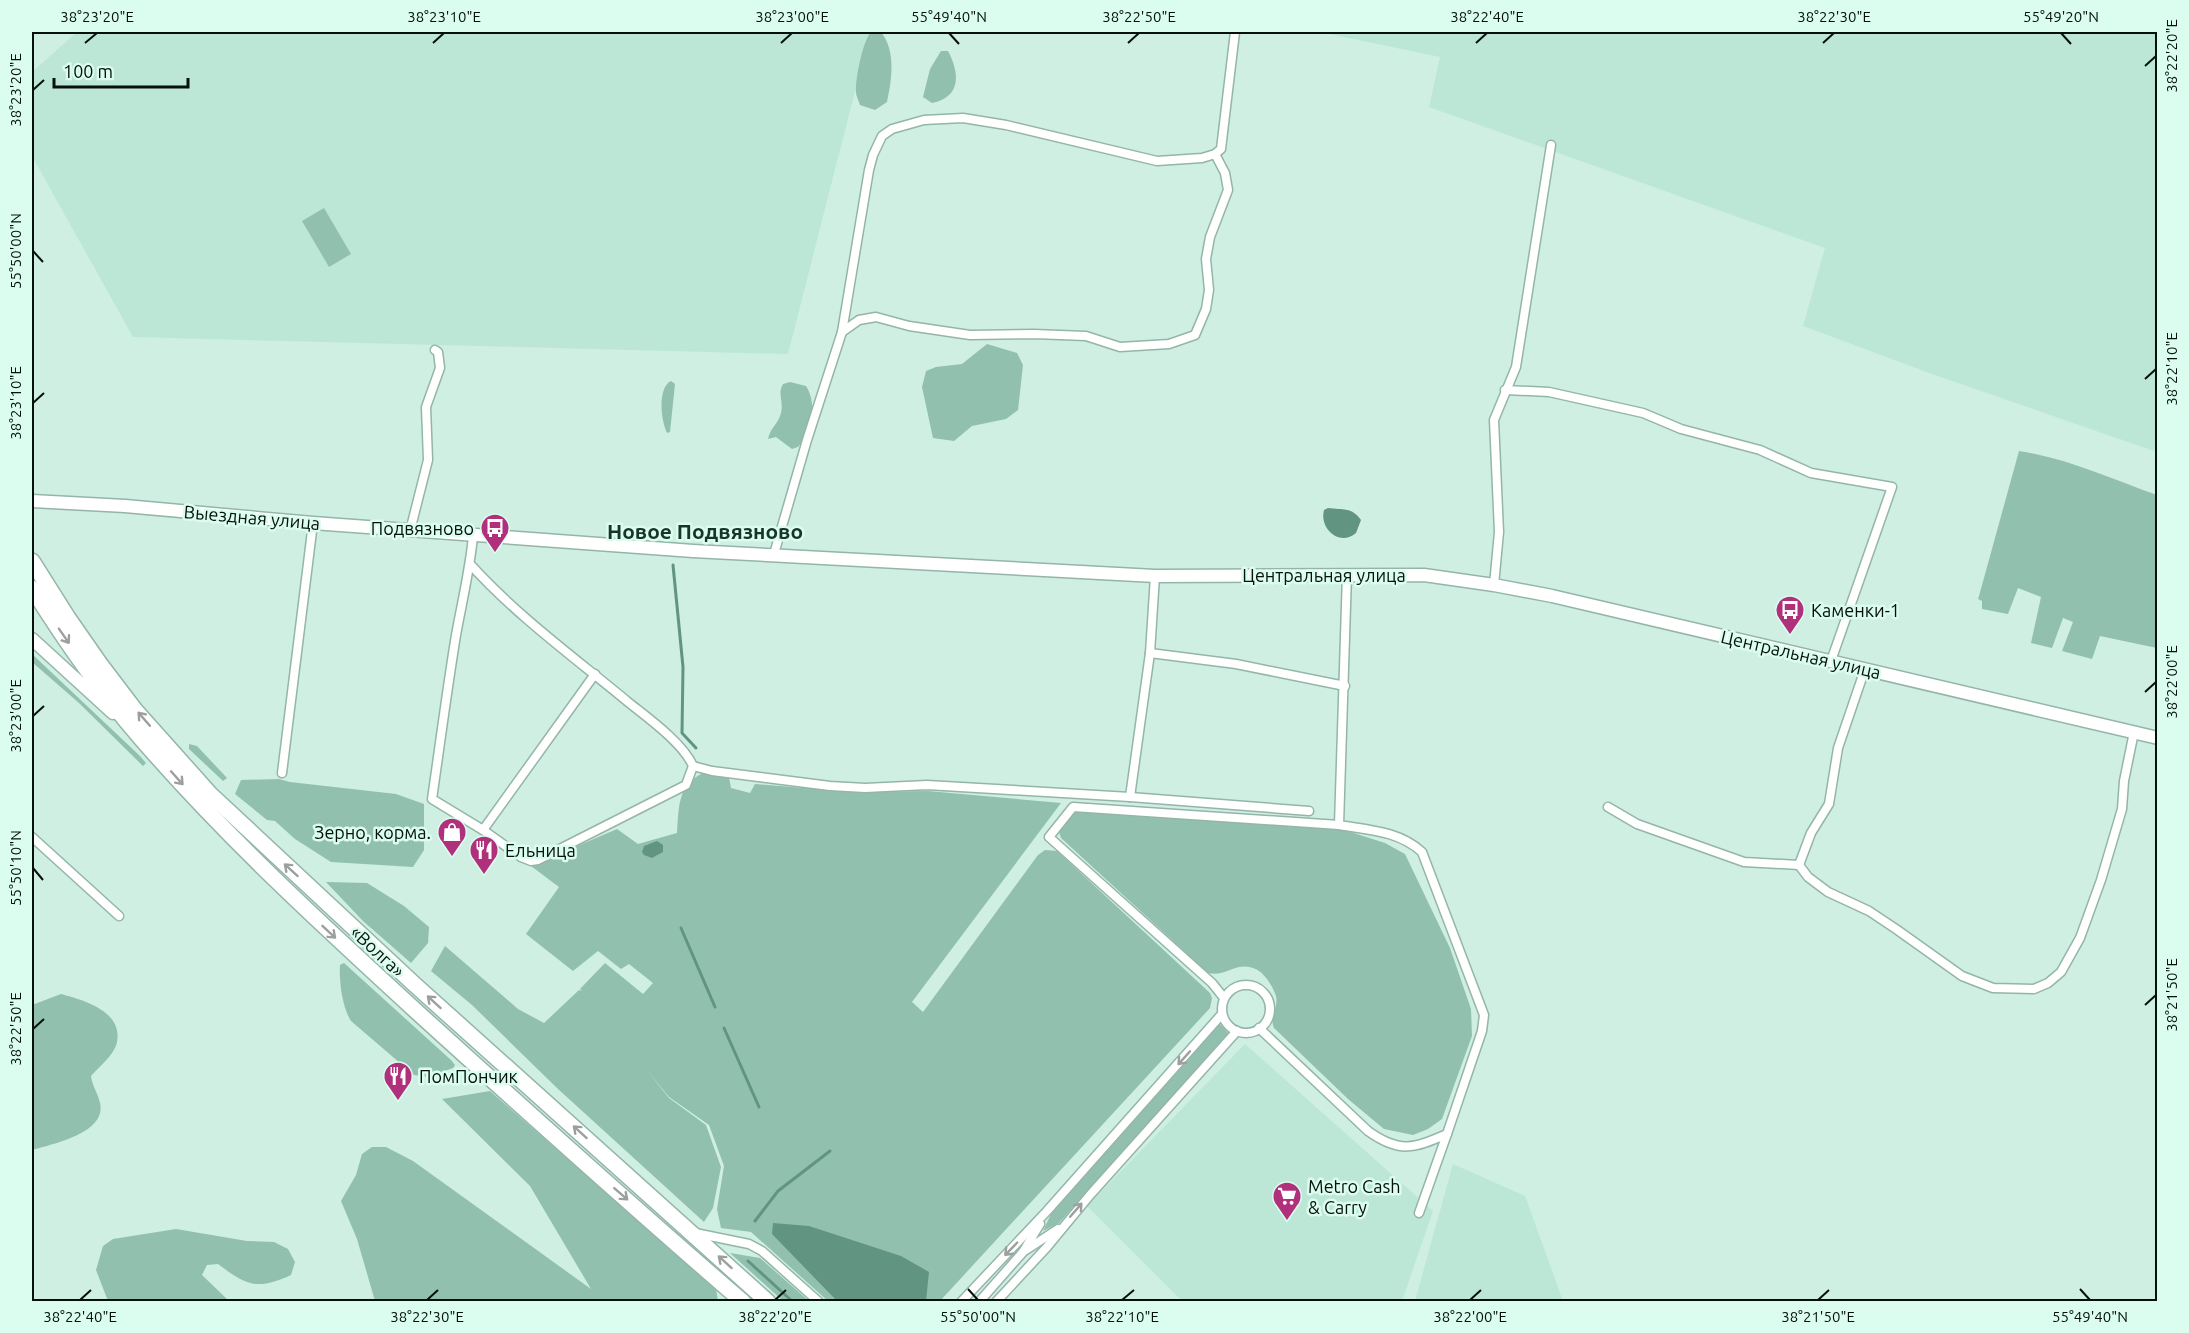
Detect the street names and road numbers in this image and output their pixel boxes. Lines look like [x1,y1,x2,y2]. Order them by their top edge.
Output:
street label: Выездная улица [183,501,321,533]
street label: Центральная улица [1242,565,1406,585]
street label: Центральная улица [1719,626,1883,682]
street label: «Волга» [347,921,409,981]

